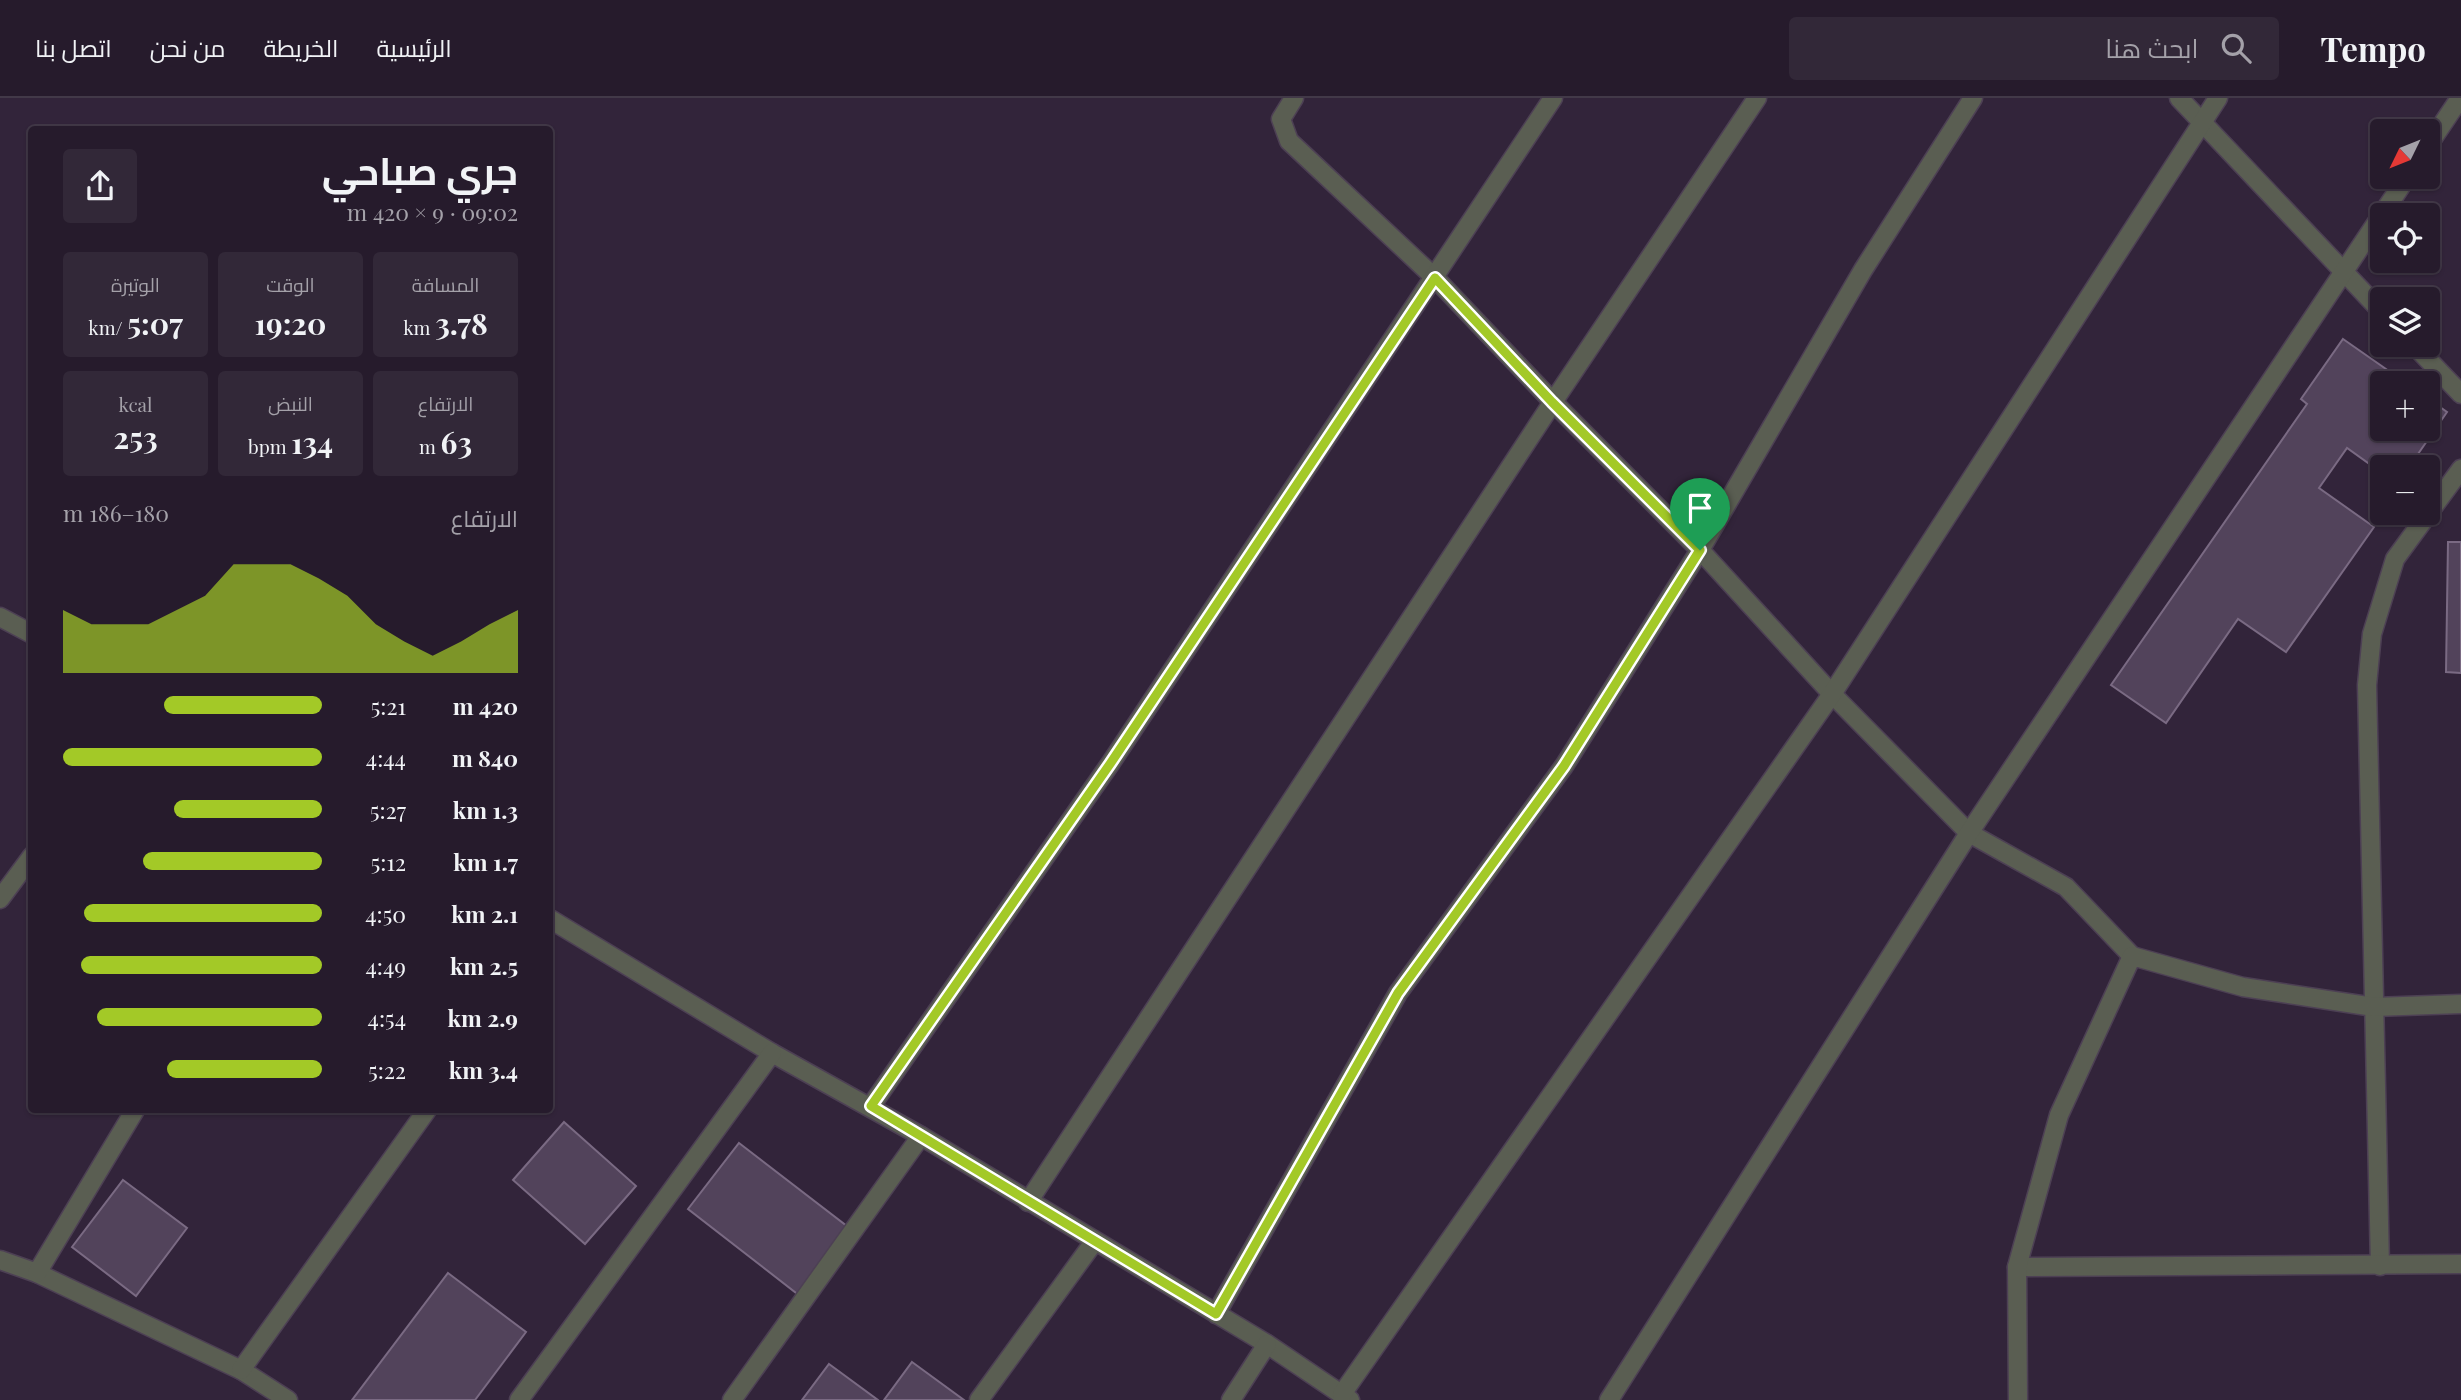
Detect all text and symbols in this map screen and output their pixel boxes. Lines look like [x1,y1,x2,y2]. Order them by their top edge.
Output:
search box [1789,17,2279,80]
text: Tempo [2321,26,2426,70]
icon: search [2217,29,2255,67]
text: ابحث هنا [2105,30,2199,65]
text: اتصل بنا [35,31,112,63]
text: من نحن [150,31,225,63]
text: الخريطة [263,31,338,63]
text: الرئيسية [376,31,452,63]
north arrow [2370,119,2440,189]
map controls [2370,119,2440,525]
text: جري صباحي [322,144,518,195]
button: share [63,149,137,223]
text: 09:02 · 9 × 420 m [347,196,518,227]
button: locate [2370,203,2440,273]
text: الوتيرة [111,271,160,297]
text: الوقت [266,271,315,297]
text: المسافة [412,271,479,297]
button: layers [2370,287,2440,357]
text: 5:07 [127,303,183,343]
text: 19:20 [255,303,326,343]
text: 3.78 [435,303,488,343]
text: /km [88,314,127,340]
text: km [403,314,435,340]
button: + [2370,371,2440,441]
text: النبض [268,390,313,416]
text: الارتفاع [418,390,473,416]
text: kcal [118,391,153,417]
text: 253 [113,417,158,457]
text: 134 [291,422,333,462]
text: 63 [441,422,472,462]
text: bpm [248,433,291,459]
text: m [419,433,441,459]
button: − [2370,455,2440,525]
pin [1670,478,1730,550]
icon: arrive [1681,489,1719,527]
text: 180–186 m [63,497,169,528]
text: الارتفاع [451,502,518,533]
text: 5:21 [371,690,406,721]
text: 420 m [453,690,518,721]
text: 4:44 [366,742,406,773]
text: 840 m [452,742,518,773]
text: 5:27 [370,794,406,825]
text: 1.3 km [453,794,518,825]
text: 5:12 [371,846,406,877]
text: 1.7 km [453,846,518,877]
text: 4:50 [365,898,406,929]
text: 2.1 km [451,898,518,929]
text: 4:49 [365,950,406,981]
text: 2.5 km [450,950,518,981]
text: 4:54 [368,1002,406,1033]
text: 2.9 km [448,1002,518,1033]
text: 5:22 [368,1054,406,1085]
text: 3.4 km [449,1054,518,1085]

